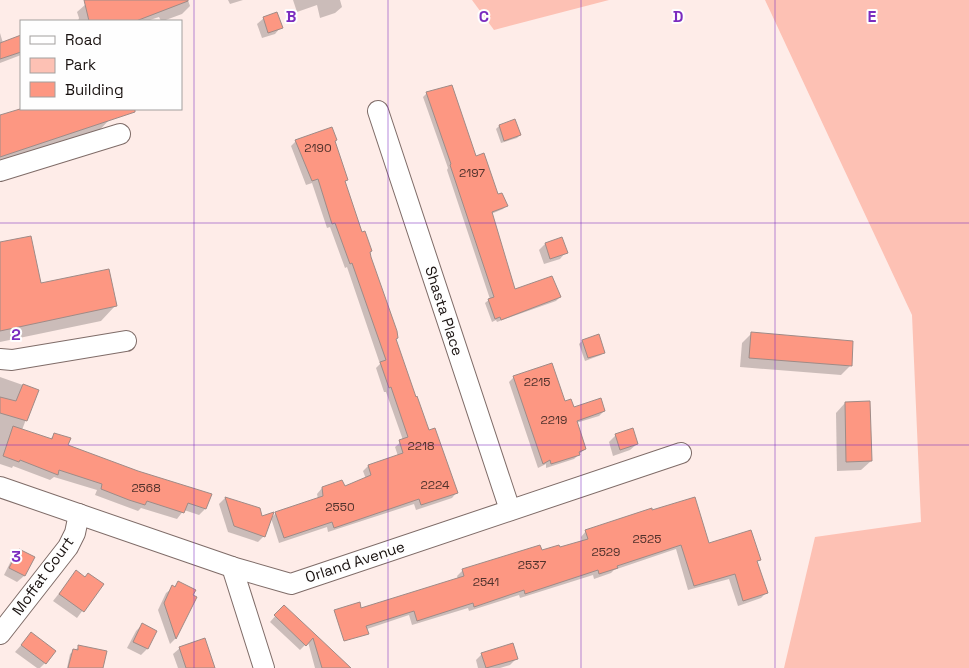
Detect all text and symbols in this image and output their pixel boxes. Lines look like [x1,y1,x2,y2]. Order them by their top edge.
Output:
text: B [286,6,296,27]
text: C [479,6,489,27]
text: D [673,6,683,27]
text: E [868,6,877,27]
legend [20,20,182,110]
text: Road [65,30,102,49]
text: Park [65,55,96,74]
text: Building [65,80,124,99]
house number: 2190 [304,140,332,156]
house number: 2197 [459,165,485,181]
street label: Shasta Place [421,264,468,358]
text: 2 [11,324,21,345]
house number: 2215 [524,374,550,390]
house number: 2219 [541,412,567,428]
house number: 2218 [408,438,434,454]
house number: 2224 [421,477,450,493]
house number: 2568 [131,480,161,496]
house number: 2550 [325,499,355,515]
house number: 2525 [633,531,661,547]
street label: Moffat Court [8,533,78,619]
street label: Orland Avenue [303,536,407,587]
house number: 2529 [592,544,620,560]
text: 3 [11,546,21,567]
house number: 2537 [518,557,546,573]
house number: 2541 [473,574,499,590]

